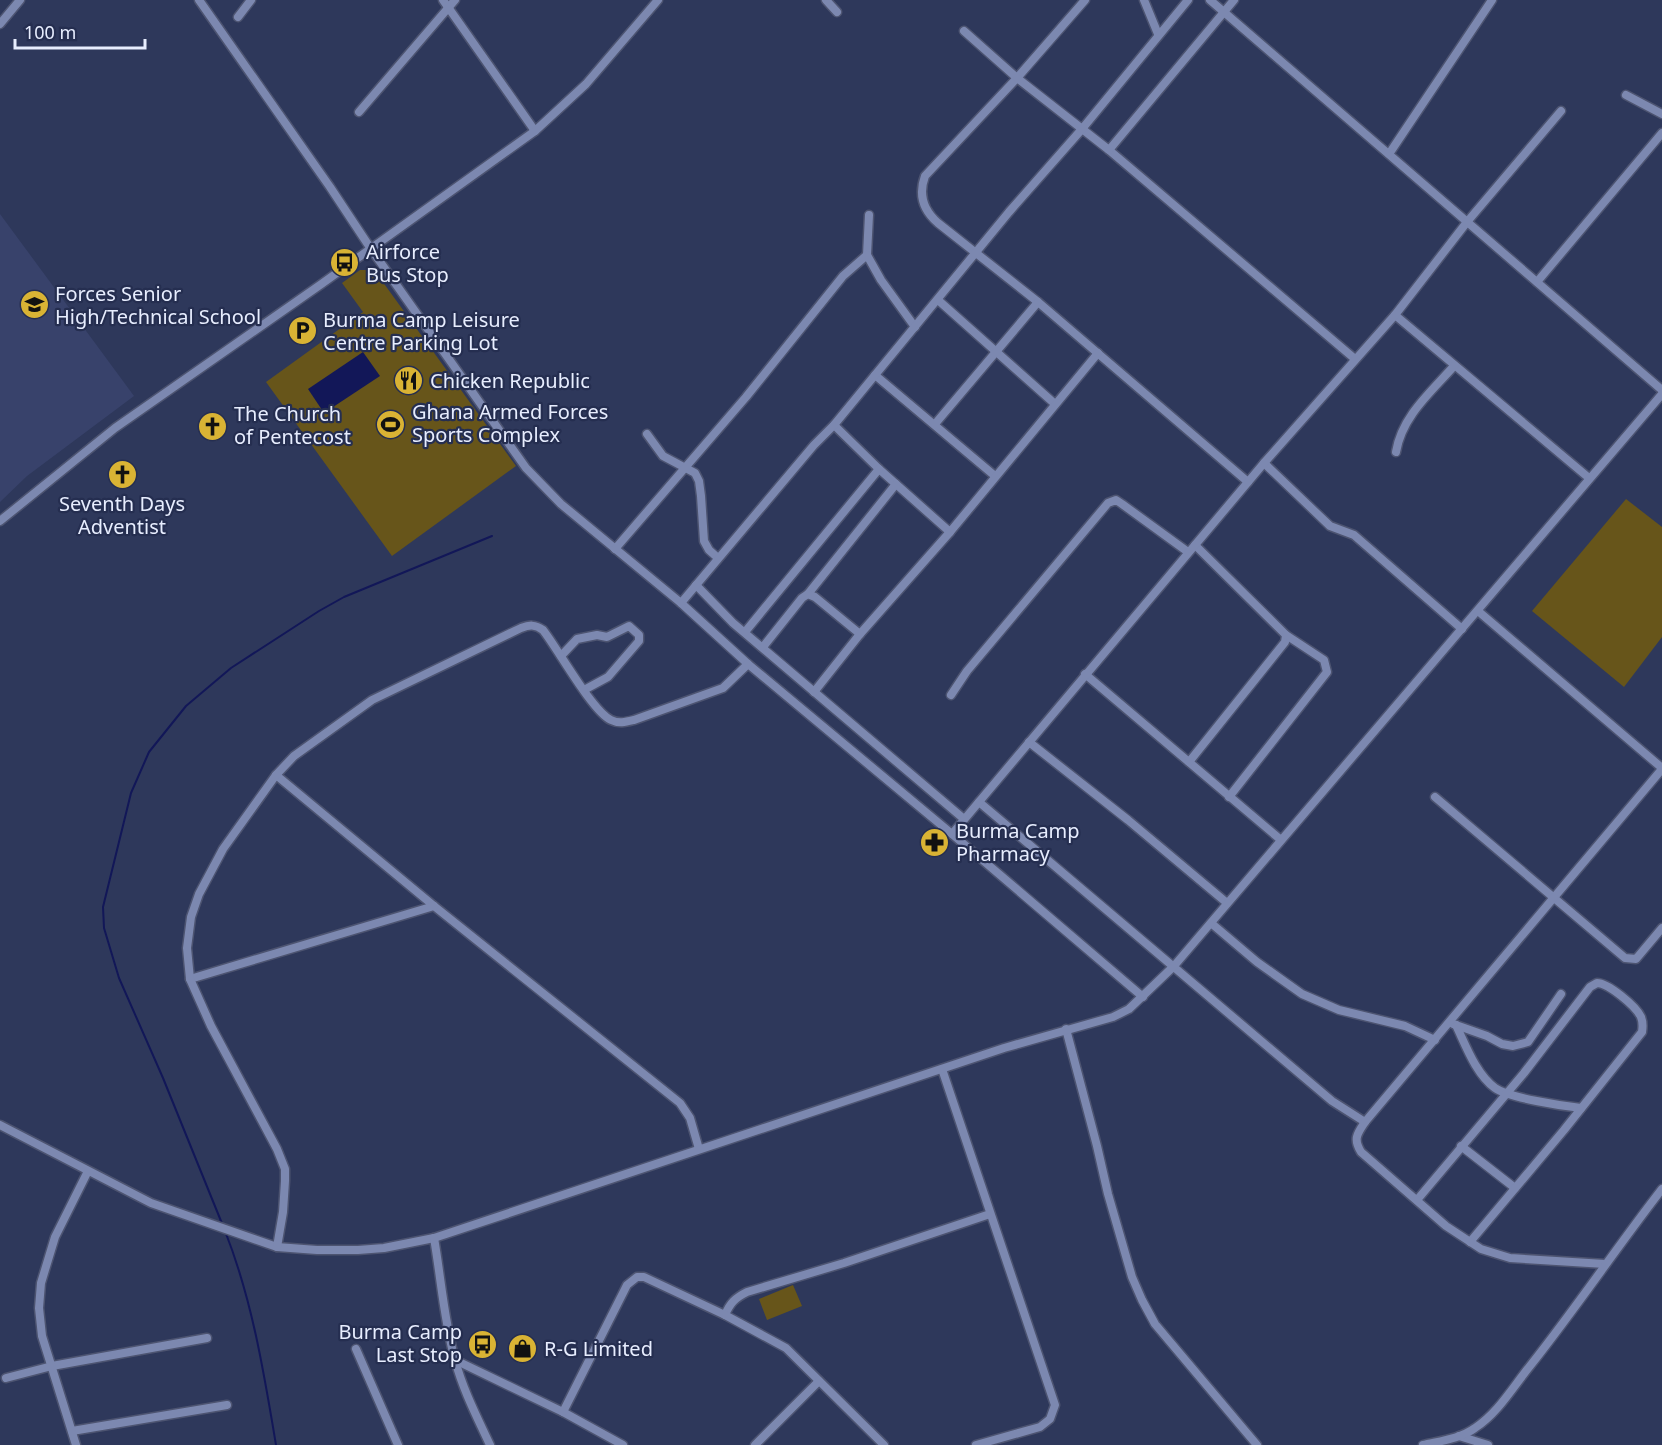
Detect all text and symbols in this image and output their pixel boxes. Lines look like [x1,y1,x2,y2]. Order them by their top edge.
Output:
scale bar [15,12,146,50]
text: 100 m [24,20,76,44]
place label: Airforce Bus Stop [366,238,449,288]
bus stop icon: Airforce Bus Stop [329,247,361,279]
place label: Forces Senior High/Technical School [55,280,261,330]
school or university icon: Forces Senior High/Technical School [18,289,50,321]
place label: Burma Camp Leisure Centre Parking Lot [323,306,520,356]
parking icon: Burma Camp Leisure Centre Parking Lot [286,315,318,347]
restaurant icon: Chicken Republic [393,365,425,397]
place label: Chicken Republic [430,367,590,394]
place label: Ghana Armed Forces Sports Complex [412,398,608,448]
place label: The Church of Pentecost [234,400,351,450]
sports icon: Ghana Armed Forces Sports Complex [375,408,407,440]
church icon: The Church of Pentecost [197,410,229,442]
church icon: Seventh Days Adventist [106,458,138,490]
place label: Seventh Days Adventist [59,490,185,540]
place label: Burma Camp Pharmacy [956,817,1080,867]
pharmacy icon: Burma Camp Pharmacy [919,826,951,858]
place label: Burma Camp Last Stop [338,1318,462,1368]
bus stop icon: Burma Camp Last Stop [467,1328,499,1360]
shop icon: R-G Limited [507,1333,539,1365]
place label: R-G Limited [544,1335,653,1362]

